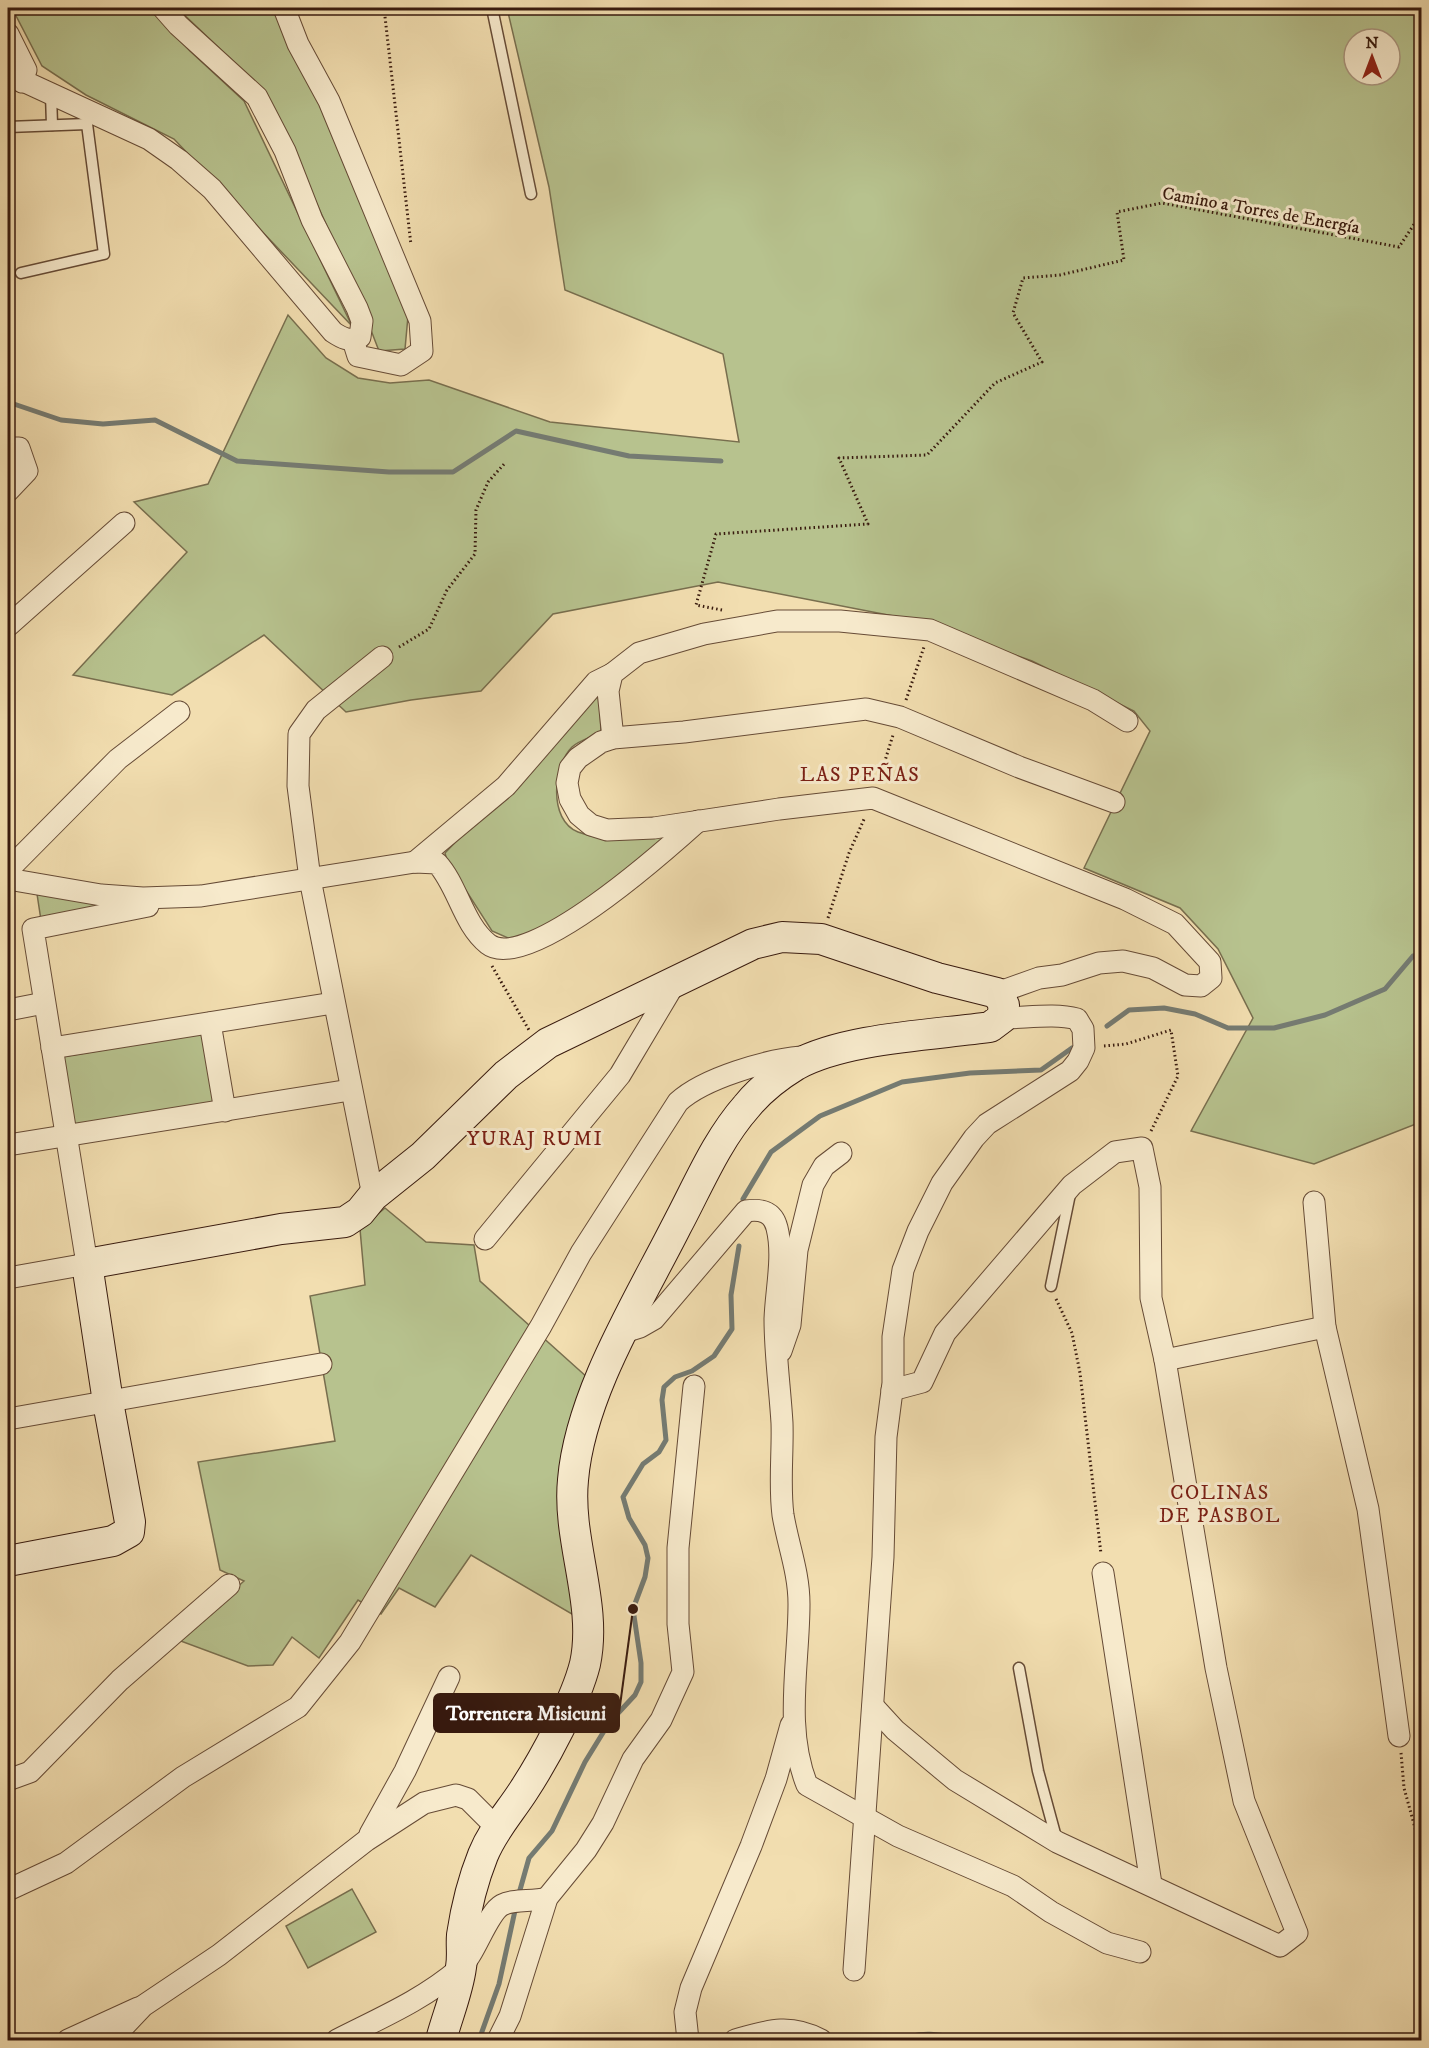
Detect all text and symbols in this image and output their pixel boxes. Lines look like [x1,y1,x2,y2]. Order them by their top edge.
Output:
north arrow [1342,27,1402,87]
text: N [1365,33,1379,53]
street label: Camino a Torres de Energía [1160,183,1362,239]
district label: LAS PEÑAS [800,762,920,788]
district label: YURAJ RUMI [467,1127,603,1152]
district label: COLINAS DE PASBOL [1159,1481,1281,1529]
callout: Torrentera Misicuni [434,1694,619,1732]
text: Torrentera Misicuni [445,1702,606,1727]

